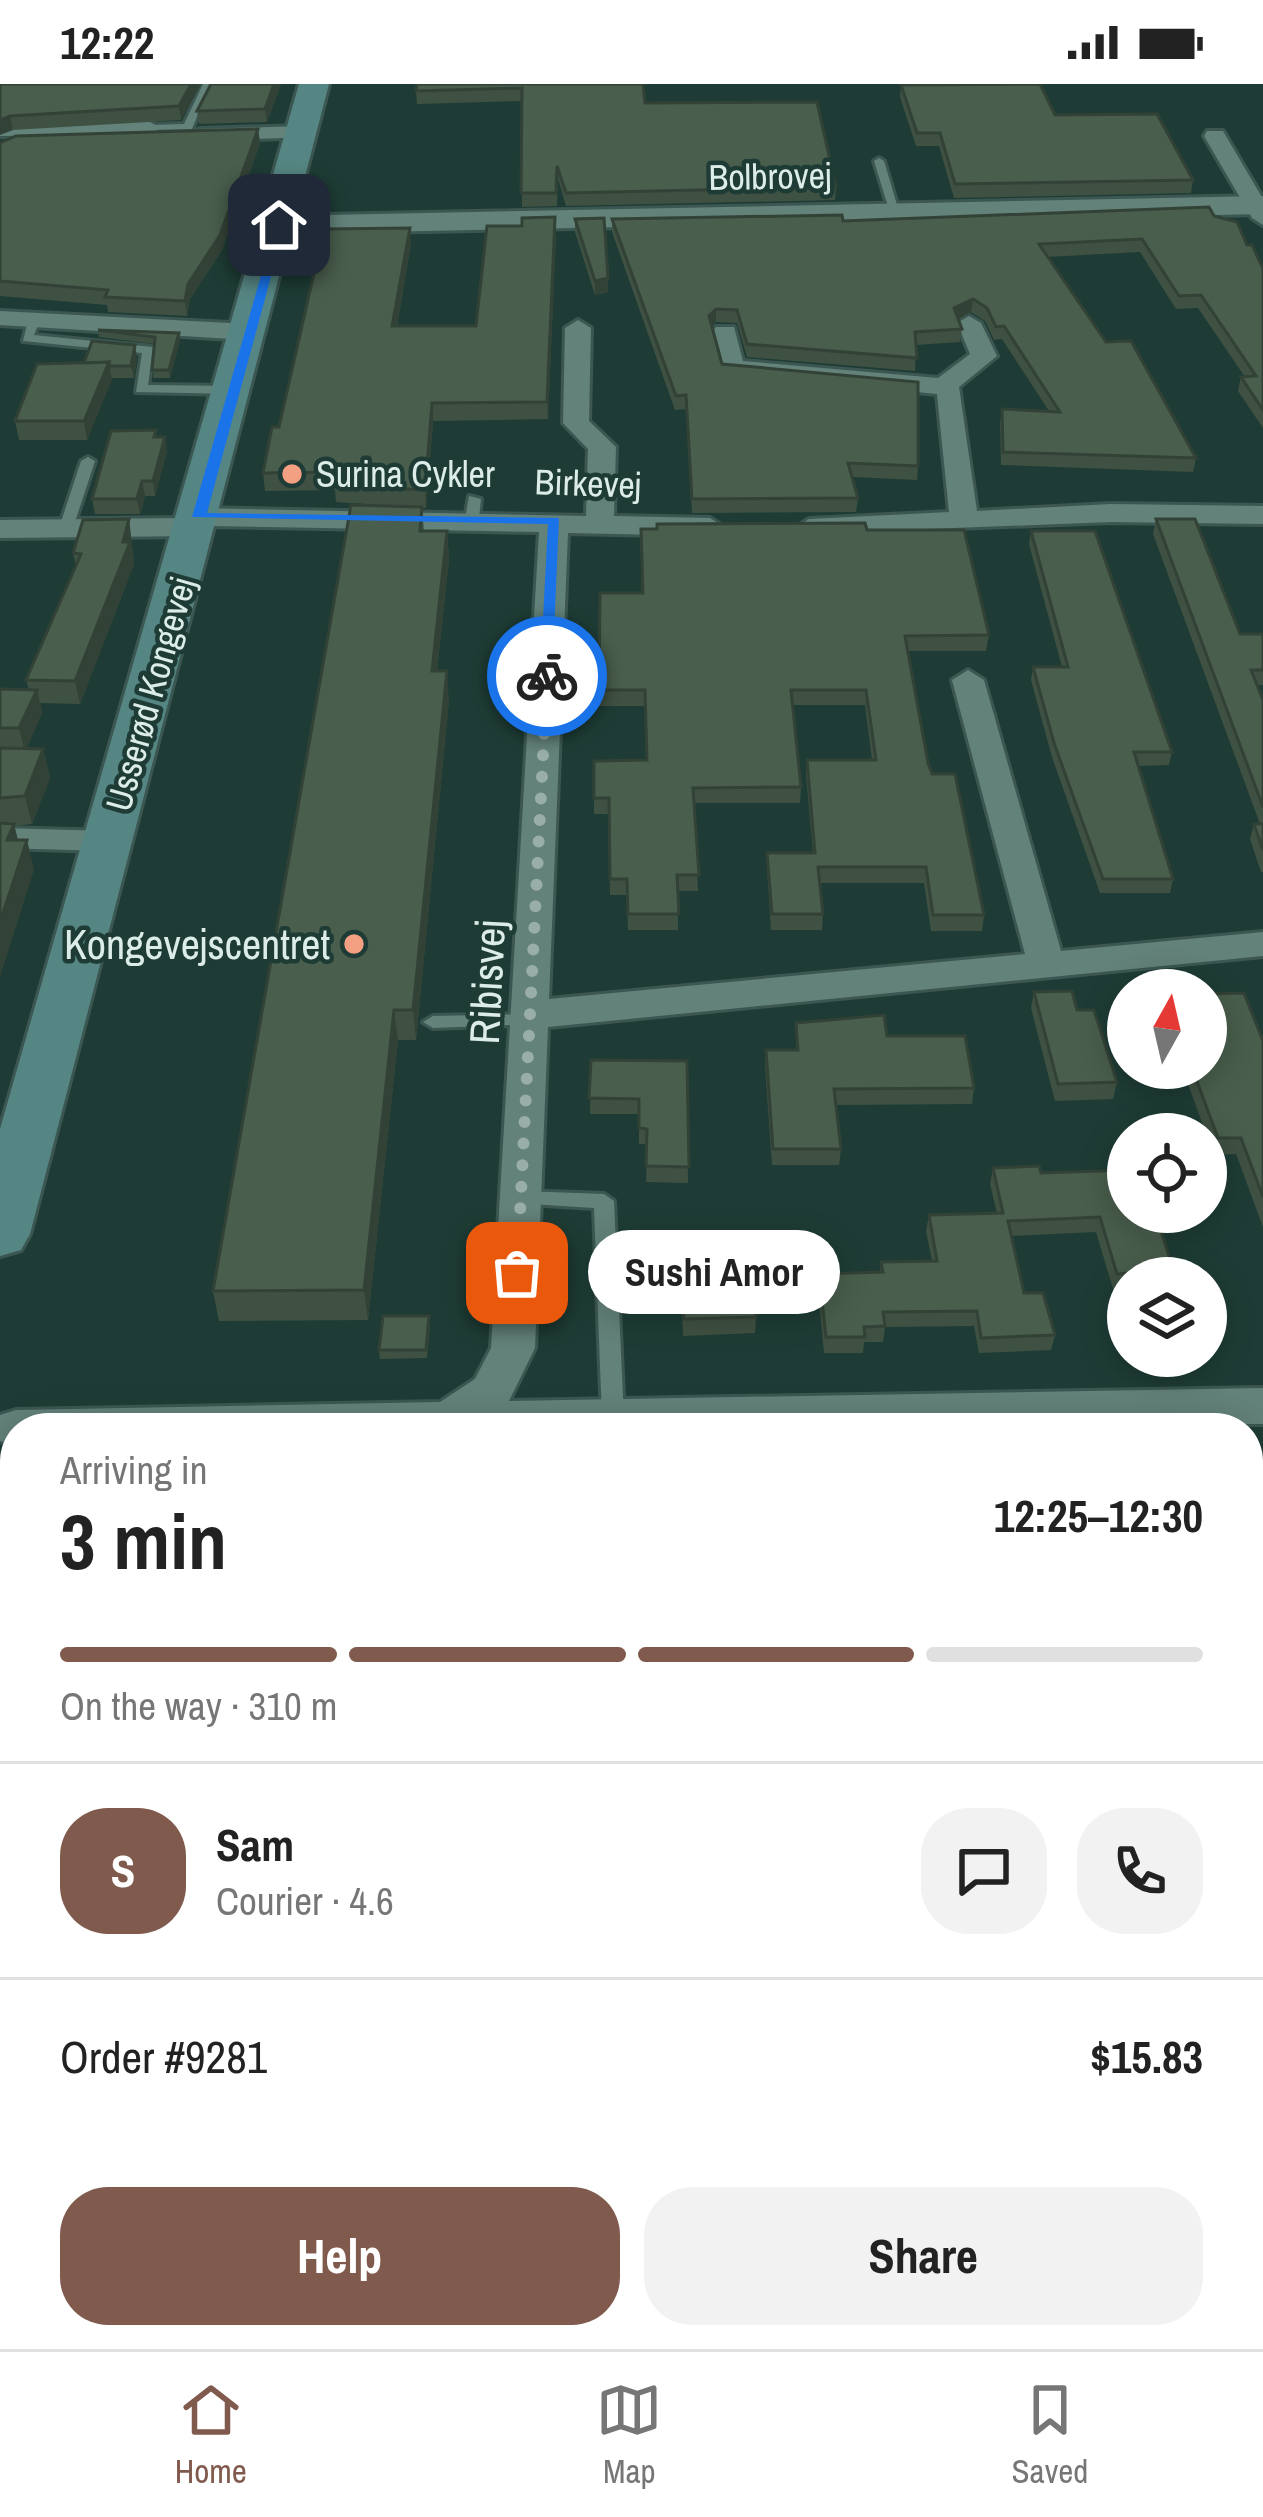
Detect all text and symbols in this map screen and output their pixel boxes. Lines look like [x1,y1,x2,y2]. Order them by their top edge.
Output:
text: 12:22 [60,12,154,73]
street label: Bolbrovej [708,151,832,201]
pin [228,174,330,276]
icon: home [246,192,312,258]
place label: Surina Cykler [316,450,495,498]
street label: Birkevej [534,457,642,509]
marker: Surina Cykler [279,461,305,487]
street label: Usserød Kongevej [94,571,206,817]
courier [487,616,607,736]
icon: bike [514,643,580,709]
place label: Kongevejscentret [64,916,330,972]
street label: Ribisvej [456,918,518,1046]
marker: Kongevejscentret [341,931,367,957]
north arrow [1107,969,1227,1089]
map controls [1107,969,1227,1377]
button: locate [1107,1113,1227,1233]
pin [466,1222,568,1324]
callout: Sushi Amor [589,1231,841,1315]
icon: bag [484,1240,550,1306]
text: Sushi Amor [625,1246,803,1298]
button: layers [1107,1257,1227,1377]
text: Arriving in [60,1444,208,1496]
text: 12:25–12:30 [994,1485,1203,1546]
text: 3 min [60,1488,227,1593]
text: On the way · 310 m [60,1680,337,1732]
button: chat [921,1808,1047,1934]
button: phone [1077,1808,1203,1934]
text: Sam [216,1814,294,1875]
text: S [111,1840,135,1901]
text: Courier · 4.6 [216,1875,394,1927]
text: Order #9281 [60,2026,267,2087]
text: $15.83 [1090,2026,1203,2087]
button: Help [60,2187,620,2325]
button: Share [644,2187,1203,2325]
tab: Home [175,2377,247,2493]
tab: Map [596,2377,662,2493]
tab: Saved [1012,2377,1088,2493]

